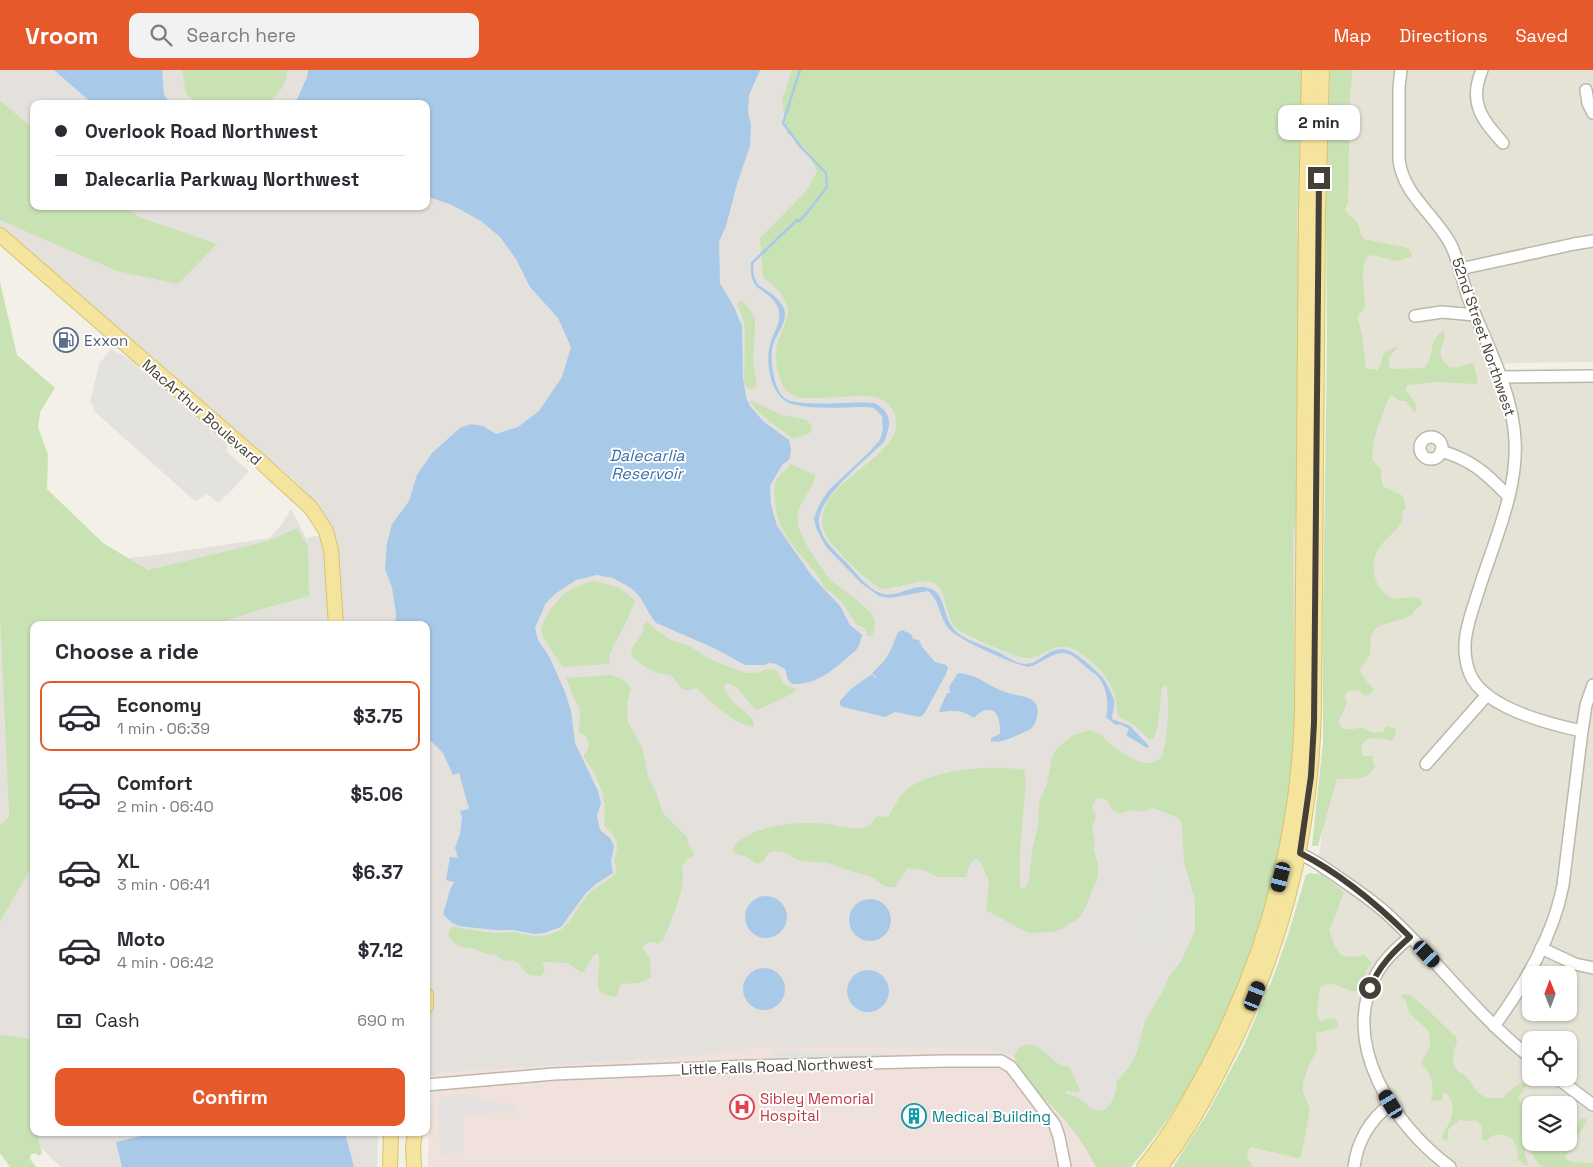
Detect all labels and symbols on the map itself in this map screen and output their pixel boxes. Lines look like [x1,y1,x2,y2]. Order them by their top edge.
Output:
callout: 2 min [1278,106,1360,140]
route end [1308,167,1330,189]
street label: 52nd Street Northwest [1448,255,1520,419]
fuel station icon: Exxon [53,327,79,353]
place label: Exxon [84,331,128,350]
street label: MacArthur Boulevard [138,355,266,469]
water label: Dalecarlia Reservoir [609,445,685,484]
car [1270,861,1291,893]
car [1411,938,1442,970]
north arrow [1522,966,1578,1021]
route start [1359,977,1381,999]
car [1242,979,1267,1013]
street label: Little Falls Road Northwest [680,1053,874,1079]
car [1376,1087,1405,1121]
place label: Sibley Memorial Hospital [760,1089,874,1125]
hospital icon: Sibley Memorial Hospital [729,1094,755,1120]
building icon: Medical Building [901,1103,927,1129]
place label: Medical Building [932,1107,1051,1126]

